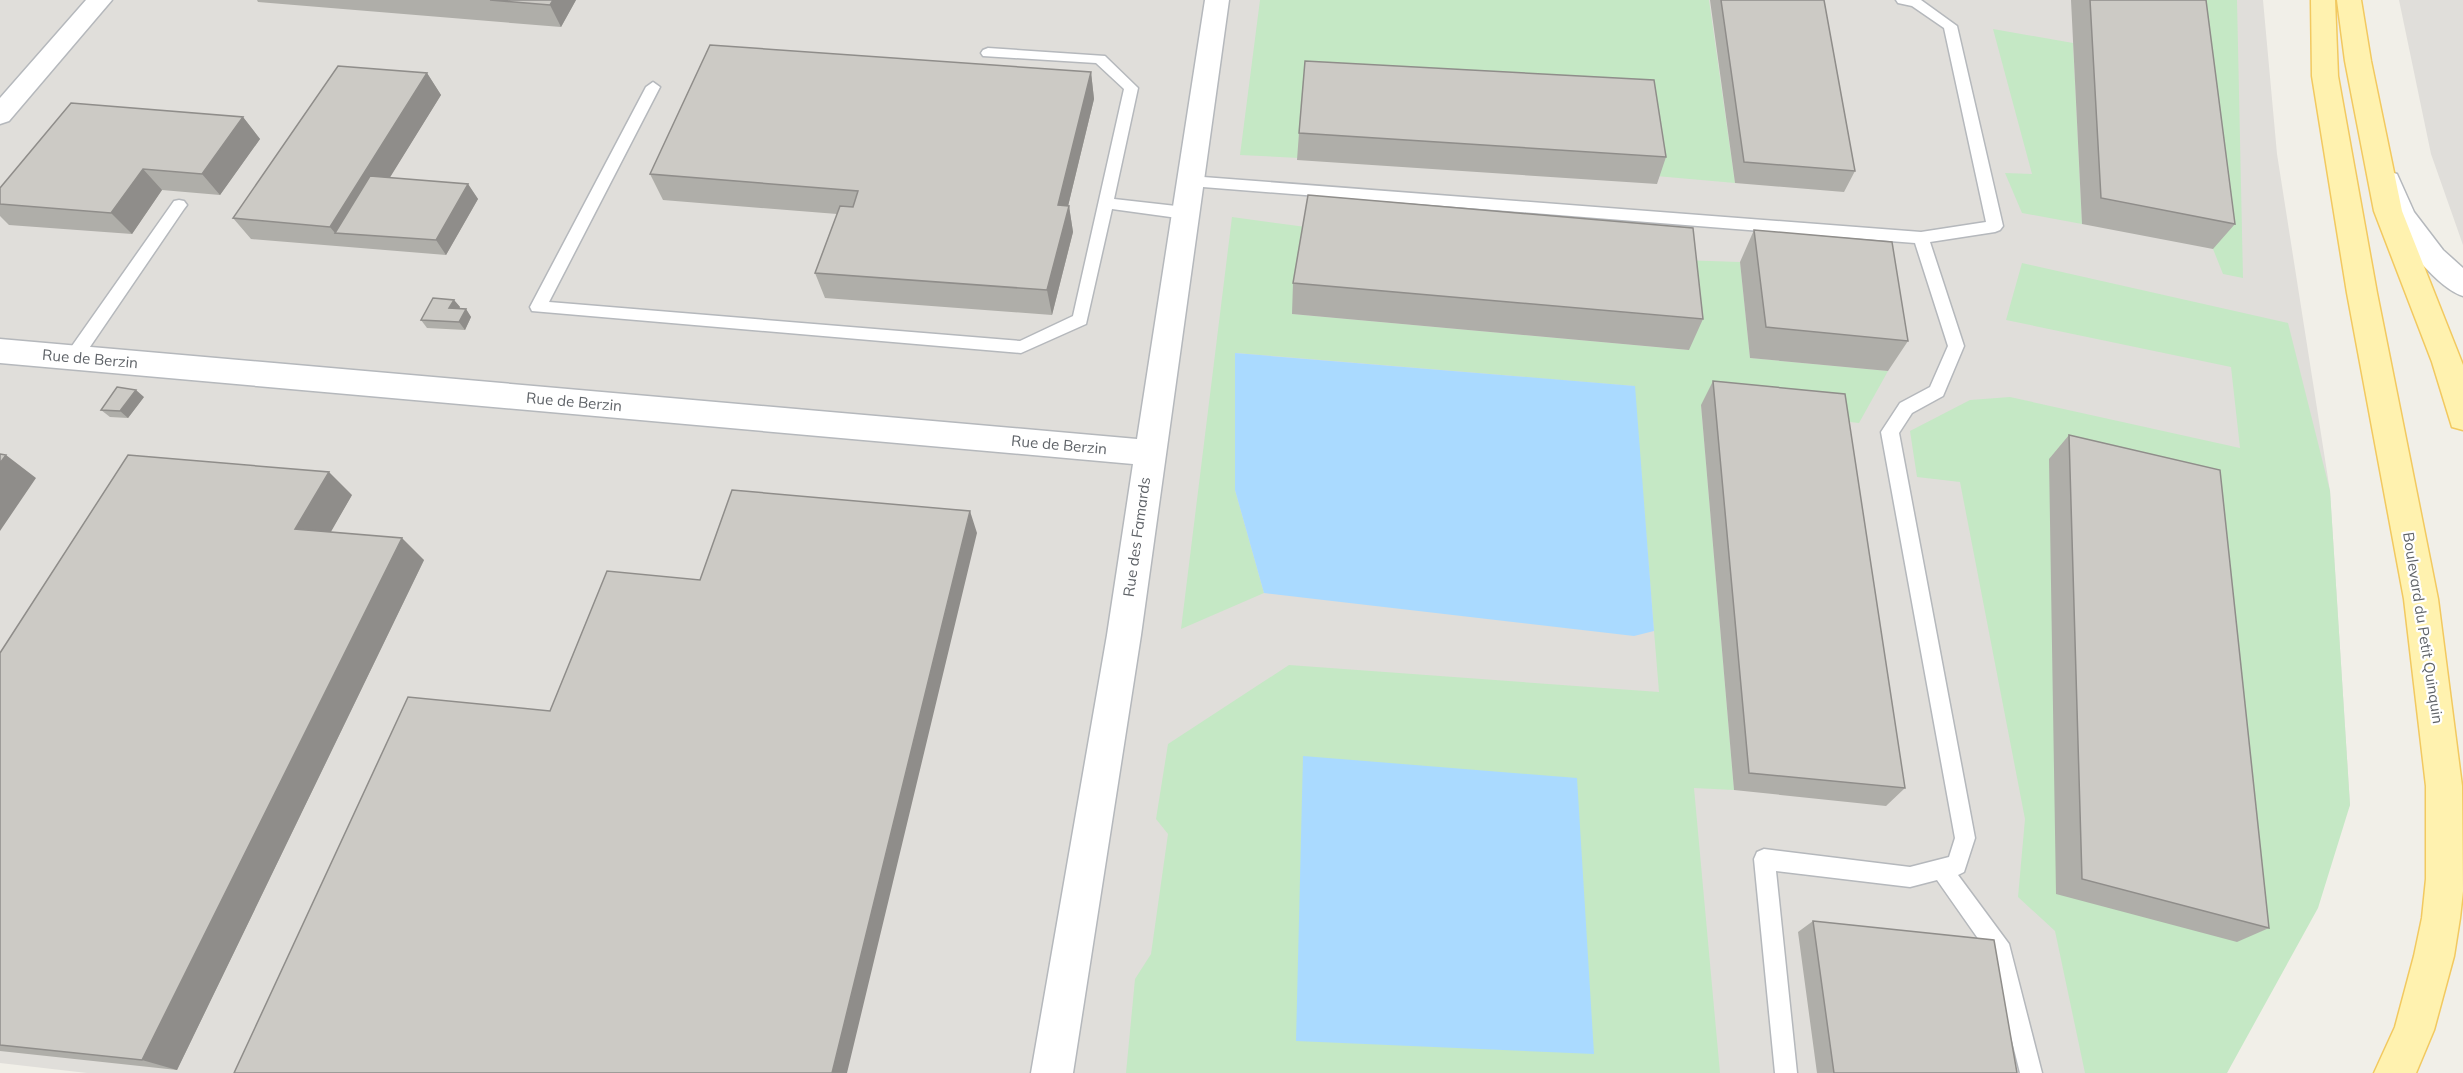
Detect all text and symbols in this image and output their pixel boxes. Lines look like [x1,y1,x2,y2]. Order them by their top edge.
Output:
street label: Rue de Berzin [41,345,139,372]
street label: Rue de Berzin [525,388,623,415]
street label: Rue de Berzin [1010,431,1108,458]
street label: Rue des Famards [1119,476,1154,598]
street label: Boulevard du Petit Quinquin [2399,531,2448,725]

